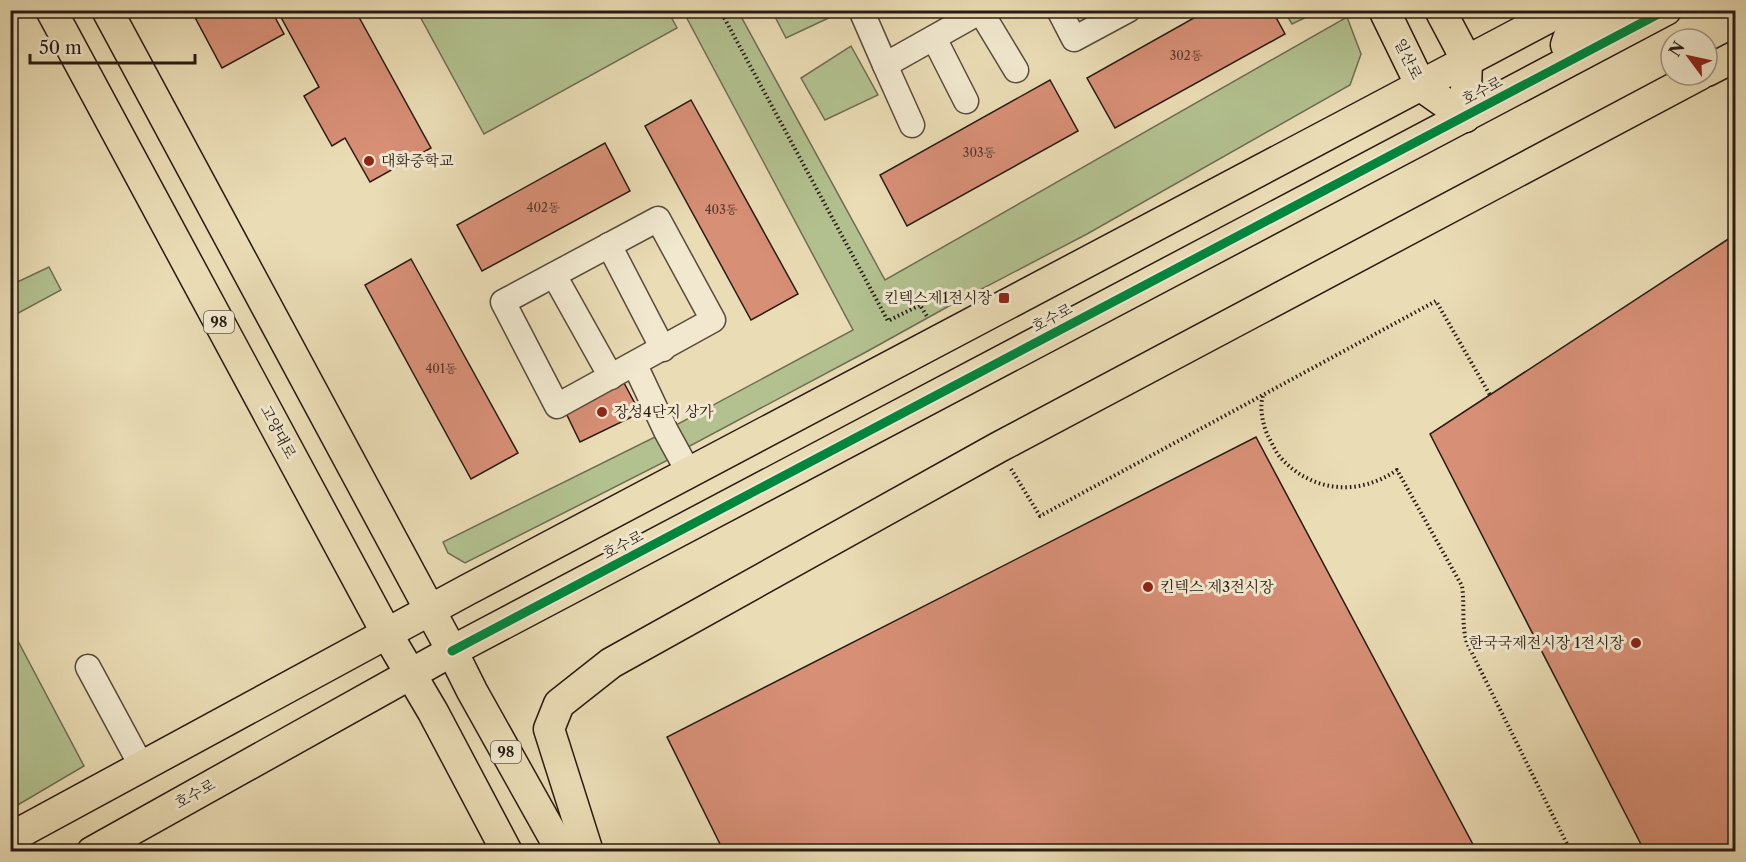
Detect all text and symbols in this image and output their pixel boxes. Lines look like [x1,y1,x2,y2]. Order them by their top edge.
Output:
scale bar [30,27,195,65]
north arrow [1659,27,1719,87]
street label: 일산로 [1390,35,1427,83]
text: 50 m [39,37,82,59]
text: N [1664,37,1689,60]
house number: 302동 [1170,48,1203,63]
street label: 호수로 [1458,72,1506,109]
house number: 303동 [963,145,996,160]
place label: 대화중학교 [381,151,454,170]
marker: 대화중학교 [362,154,376,168]
house number: 402동 [526,200,560,215]
house number: 403동 [705,202,738,217]
place label: 킨텍스제1전시장 [884,288,992,307]
marker: 킨텍스제1전시장 [997,291,1011,305]
street label: 호수로 [1028,299,1076,336]
road number: 98 [204,311,234,333]
house number: 401동 [425,361,457,376]
street label: 고양대로 [256,402,301,462]
place label: 장성4단지 상가 [614,402,714,421]
marker: 장성4단지 상가 [595,405,609,419]
street label: 호수로 [599,526,647,563]
place label: 킨텍스 제3전시장 [1160,577,1274,596]
marker: 킨텍스 제3전시장 [1141,580,1155,594]
place label: 한국국제전시장 1전시장 [1469,633,1624,652]
marker: 한국국제전시장 1전시장 [1629,636,1643,650]
road number: 98 [491,741,521,763]
street label: 호수로 [171,774,219,812]

